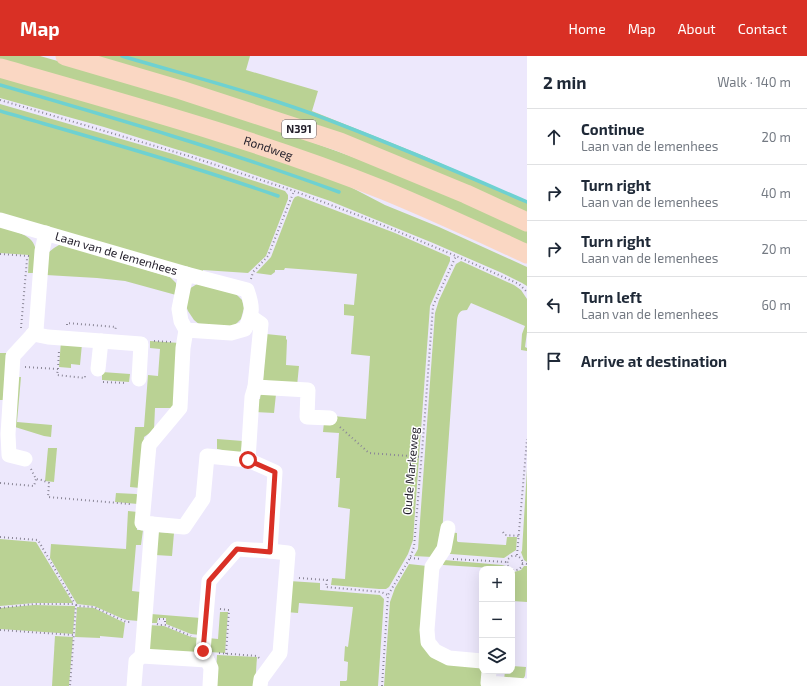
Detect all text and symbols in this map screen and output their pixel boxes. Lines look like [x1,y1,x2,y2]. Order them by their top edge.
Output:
text: Map [20,17,60,40]
text: Home [569,20,606,37]
text: Map [628,20,656,37]
text: About [678,20,716,37]
text: Contact [738,20,787,37]
text: 2 min [543,72,586,92]
text: Walk · 140 m [717,74,791,90]
road number: N391 [282,120,316,138]
text: Continue [581,120,644,138]
icon: ahead [543,126,565,148]
text: 20 m [762,129,791,145]
street label: Rondweg [242,133,295,162]
text: Laan van de Iemenhees [581,138,718,154]
text: Turn right [581,176,651,194]
icon: right [543,182,565,204]
text: 40 m [761,185,791,201]
text: Laan van de Iemenhees [581,194,718,210]
street label: Laan van de Iemenhees [54,228,179,277]
text: Turn right [581,232,651,250]
icon: right [543,238,565,260]
text: 20 m [762,241,791,257]
text: Laan van de Iemenhees [581,250,718,266]
text: Turn left [581,288,642,306]
icon: left [543,294,565,316]
text: 60 m [761,297,791,313]
text: Laan van de Iemenhees [581,306,718,322]
icon: arrive [543,350,565,372]
text: Arrive at destination [581,352,727,370]
street label: Oude Markeweg [399,426,421,515]
route start [239,451,257,469]
map controls [479,566,515,674]
button: + [479,566,515,602]
button: − [479,602,515,638]
button: layers [479,638,515,674]
route end [194,642,212,660]

